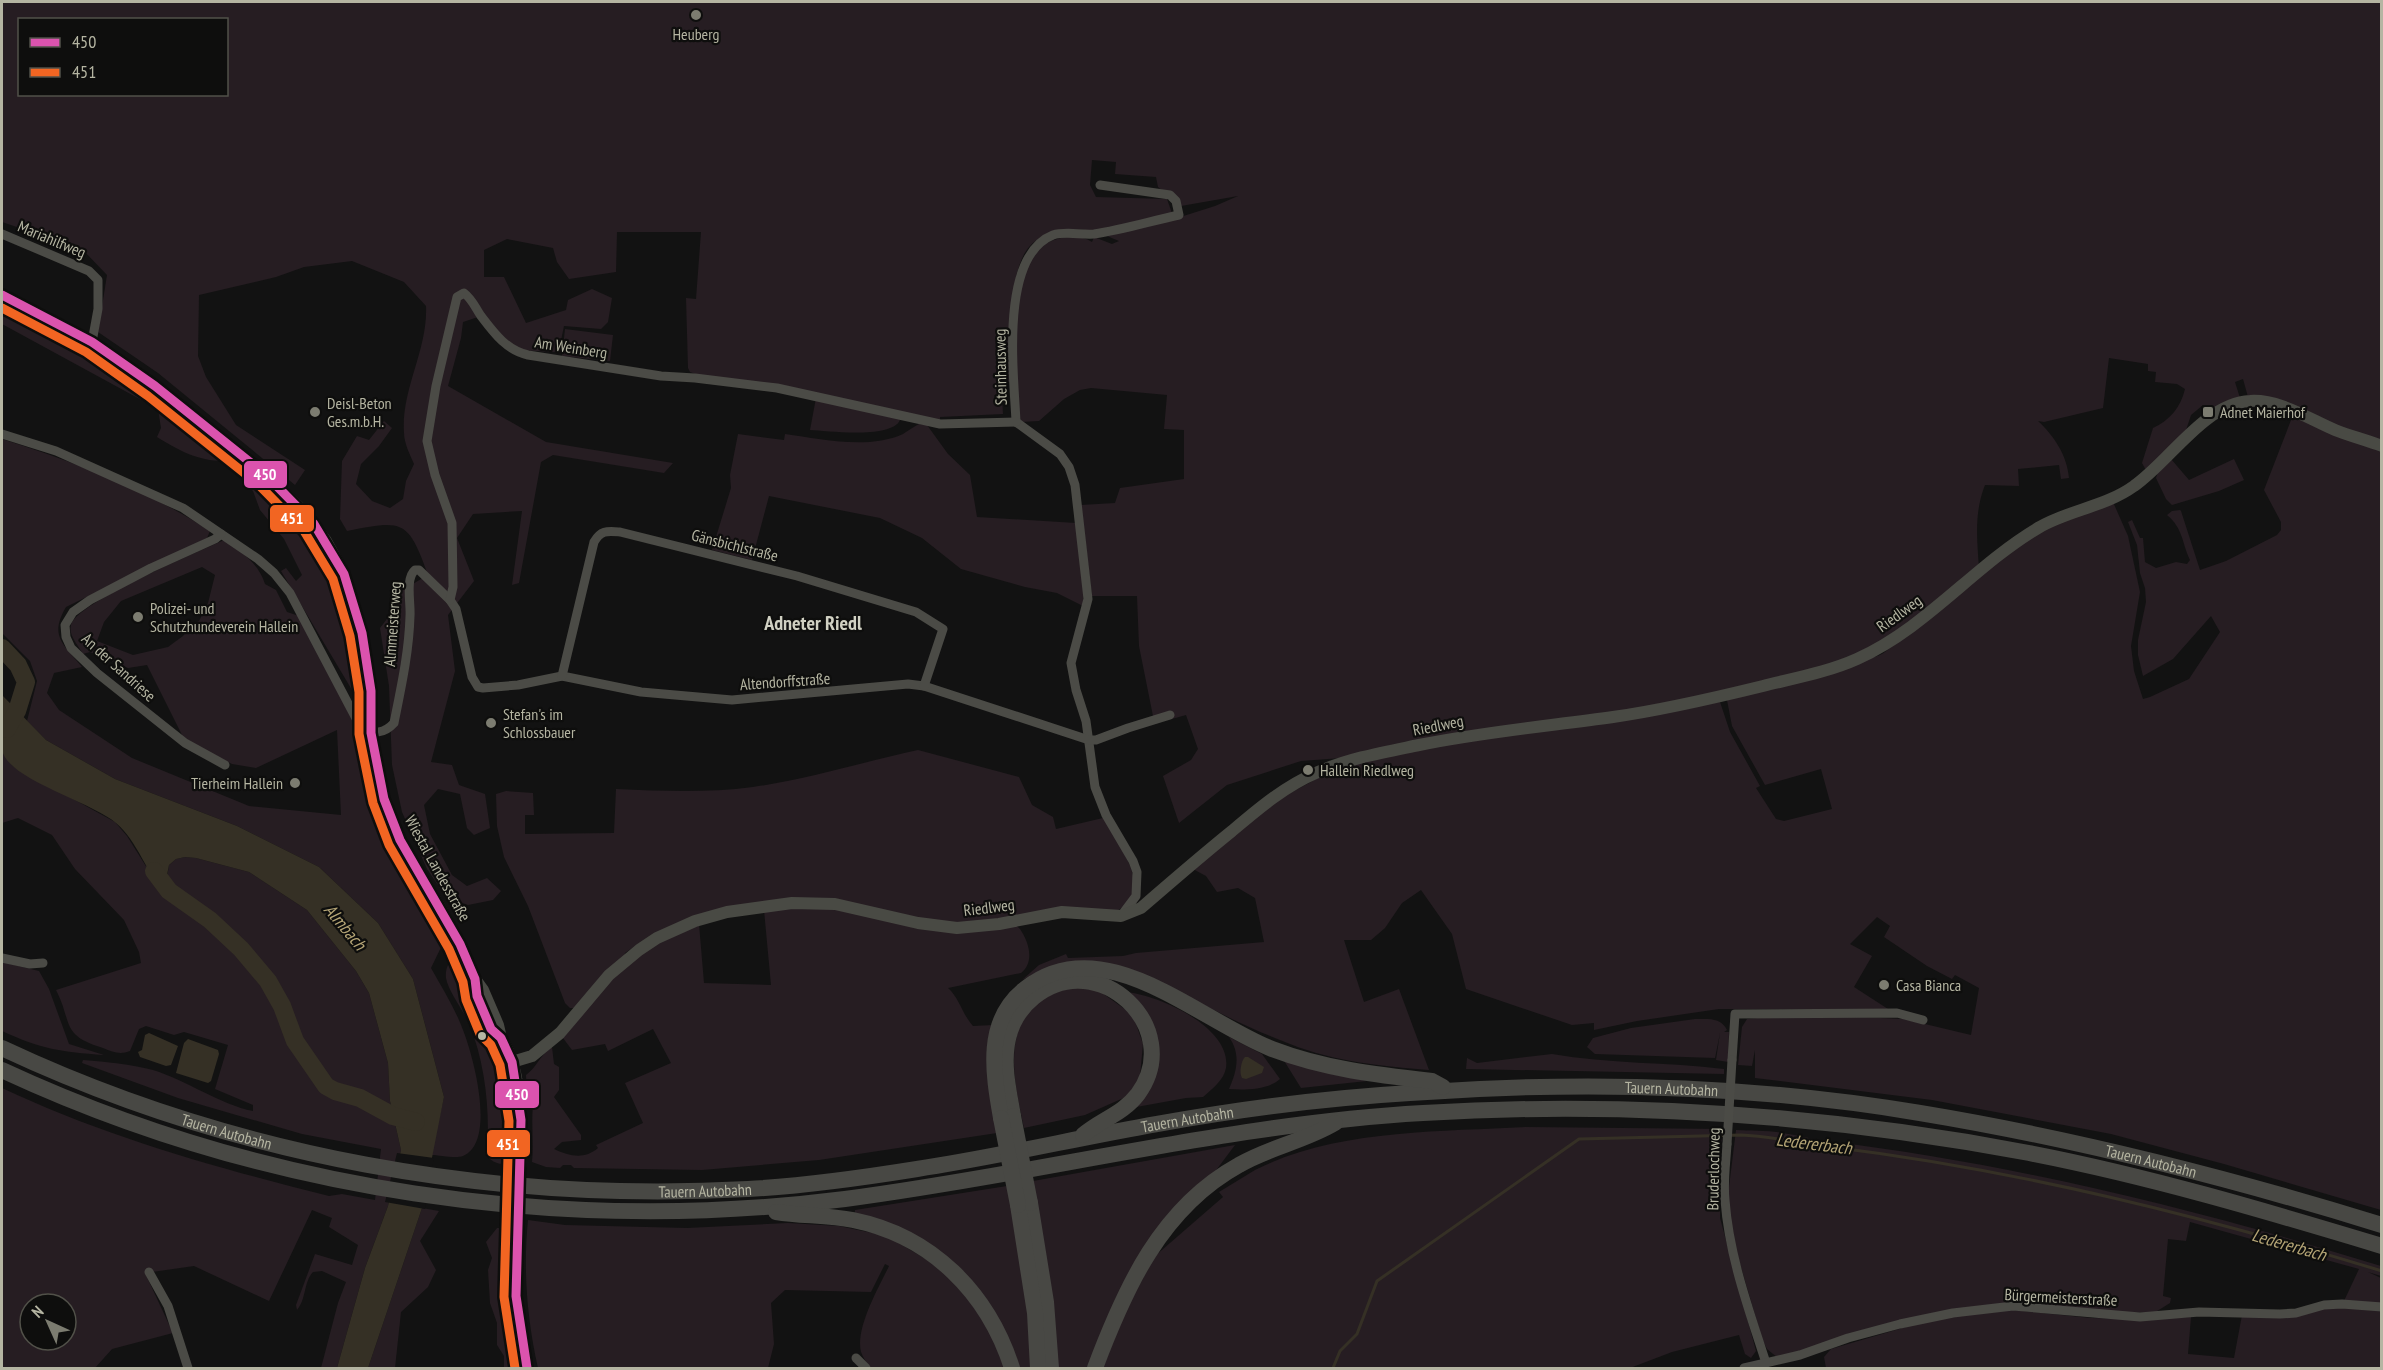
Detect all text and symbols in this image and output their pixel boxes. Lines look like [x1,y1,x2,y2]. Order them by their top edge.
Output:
marker: Heuberg [689,8,703,22]
legend [18,18,228,96]
place label: Heuberg [673,24,719,44]
text: 450 [72,30,96,53]
text: 451 [72,60,96,83]
street label: Mariahilfweg [15,216,89,262]
street label: Steinhausweg [989,328,1011,406]
street label: Am Weinberg [533,331,609,363]
place label: Deisl-Beton Ges.m.b.H. [327,393,392,431]
place label: Adnet Maierhof [2220,402,2306,422]
marker: Deisl-Beton Ges.m.b.H. [308,405,322,419]
marker: Adnet Maierhof [2201,405,2215,419]
line badge: 450 [243,460,288,489]
text: 450 [254,464,277,484]
line badge: 451 [269,504,315,533]
text: 451 [281,508,303,528]
street label: Gänsbichlstraße [690,525,780,565]
street label: Almmeisterweg [379,581,405,667]
street label: Riedlweg [1872,590,1926,636]
place label: Polizei- und Schutzhundeverein Hallein [150,598,298,636]
marker: Polizei- und Schutzhundeverein Hallein [131,610,145,624]
district label: Adneter Riedl [763,610,862,636]
street label: An der Sandriese [78,628,160,706]
street label: Altendorffstraße [739,668,831,694]
place label: Stefan's im Schlossbauer [503,704,576,742]
street label: Riedlweg [1411,710,1465,740]
marker: Stefan's im Schlossbauer [484,716,498,730]
place label: Hallein Riedlweg [1320,760,1414,780]
marker: Hallein Riedlweg [1301,763,1315,777]
place label: Tierheim Hallein [191,773,283,793]
marker: Tierheim Hallein [288,776,302,790]
street label: Wiestal Landesstraße [401,812,475,924]
street label: Riedlweg [962,894,1016,920]
water label: Almbach [319,899,372,955]
place label: Casa Bianca [1896,975,1961,995]
marker: Casa Bianca [1877,978,1891,992]
unlabelled marker [476,1030,488,1042]
street label: Tauern Autobahn [1625,1077,1719,1100]
line badge: 450 [494,1080,540,1109]
text: 450 [506,1084,529,1104]
street label: Tauern Autobahn [1139,1102,1235,1137]
street label: Tauern Autobahn [179,1109,274,1154]
street label: Bruderlochweg [1702,1127,1724,1211]
water label: Ledererbach [1775,1127,1854,1160]
line badge: 451 [486,1129,531,1158]
text: 451 [497,1134,519,1154]
street label: Tauern Autobahn [2103,1140,2199,1182]
street label: Tauern Autobahn [658,1179,752,1201]
water label: Ledererbach [2249,1223,2330,1266]
street label: Bürgermeisterstraße [2004,1284,2118,1310]
north arrow [18,1292,78,1352]
text: N [27,1301,48,1322]

